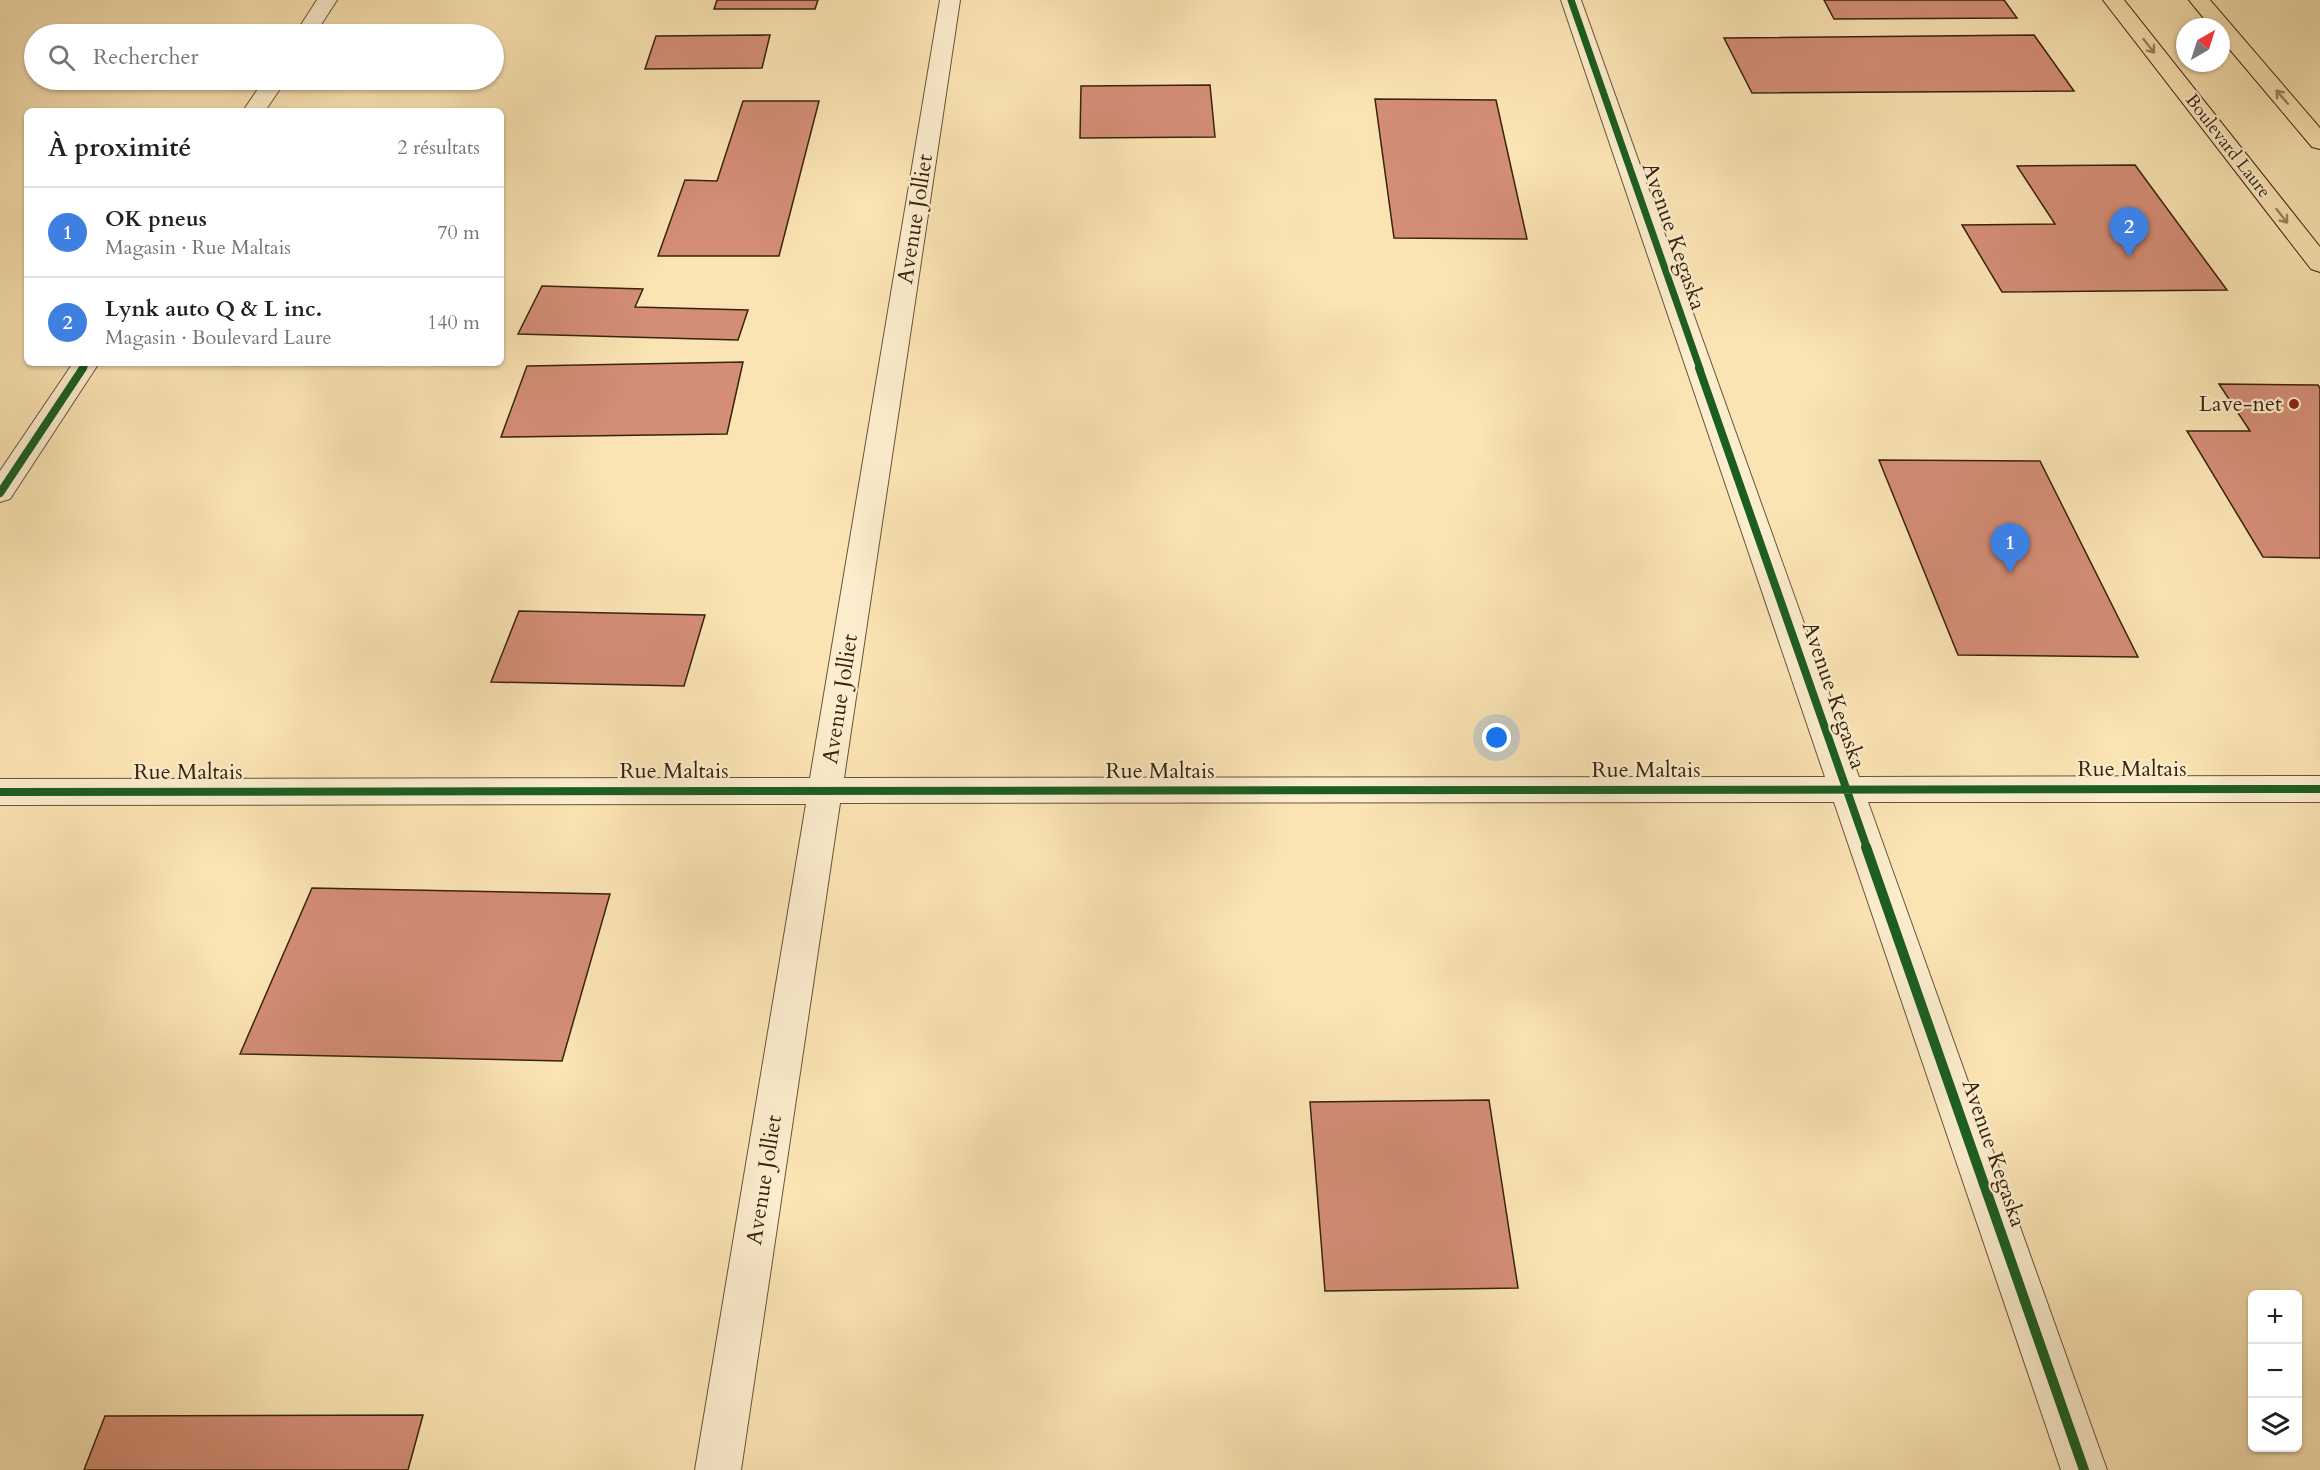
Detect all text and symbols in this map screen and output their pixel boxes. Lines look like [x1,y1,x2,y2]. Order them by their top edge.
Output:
north arrow [2176,18,2230,72]
search box [24,24,504,90]
one-way arrow [2143,38,2156,54]
icon: search [45,41,78,74]
text: Rechercher [93,42,198,72]
street label: Boulevard Laure [2179,89,2277,203]
one-way arrow [2275,90,2289,105]
text: À proximité [48,130,191,165]
text: 2 résultats [397,134,480,161]
street label: Avenue Jolliet [890,152,940,286]
street label: Avenue Kegaska [1635,158,1713,314]
text: OK pneus [105,204,207,234]
pin: 2 [2110,208,2148,257]
one-way arrow [2276,208,2289,224]
text: 1 [62,219,73,246]
text: 70 m [437,219,480,246]
text: Magasin · Rue Maltais [105,234,291,261]
text: Lynk auto Q & L inc. [105,294,322,324]
text: 2 [62,309,73,336]
text: 140 m [427,309,480,336]
text: Magasin · Boulevard Laure [105,324,332,351]
place label: Lave-net [2199,389,2282,419]
marker: Lave-net [2287,397,2301,411]
pin: 1 [1990,524,2030,573]
street label: Avenue Kegaska [1795,617,1873,773]
street label: Avenue Jolliet [815,632,865,766]
your location [1482,723,1511,752]
street label: Rue Maltais [2077,754,2187,784]
street label: Rue Maltais [1591,755,1701,785]
street label: Rue Maltais [619,756,729,786]
street label: Rue Maltais [1105,756,1215,786]
street label: Rue Maltais [133,757,243,787]
street label: Avenue Kegaska [1955,1075,2033,1231]
street label: Avenue Jolliet [739,1113,789,1247]
map controls [2248,1290,2302,1452]
button: + [2248,1290,2302,1344]
button: − [2248,1344,2302,1398]
button: layers [2248,1398,2302,1452]

